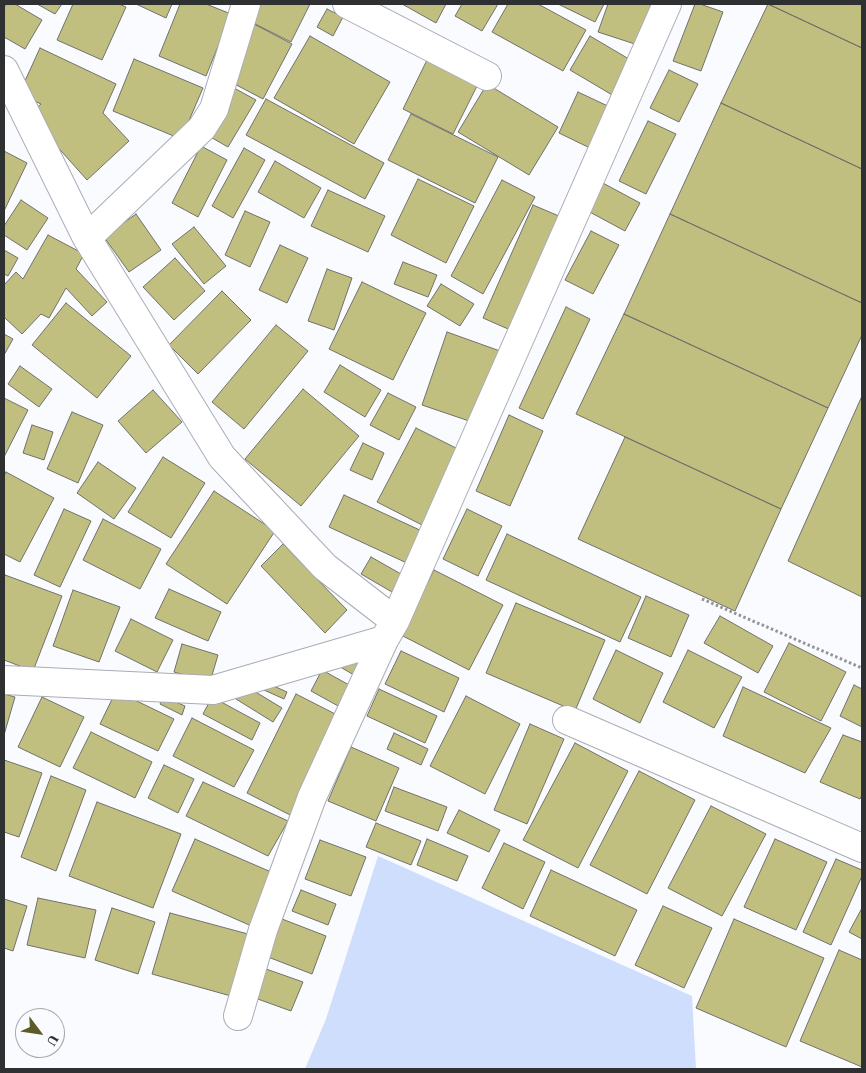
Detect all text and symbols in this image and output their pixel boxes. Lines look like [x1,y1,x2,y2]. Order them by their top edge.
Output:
north arrow [15,1008,65,1058]
text: U [43,1032,61,1049]

